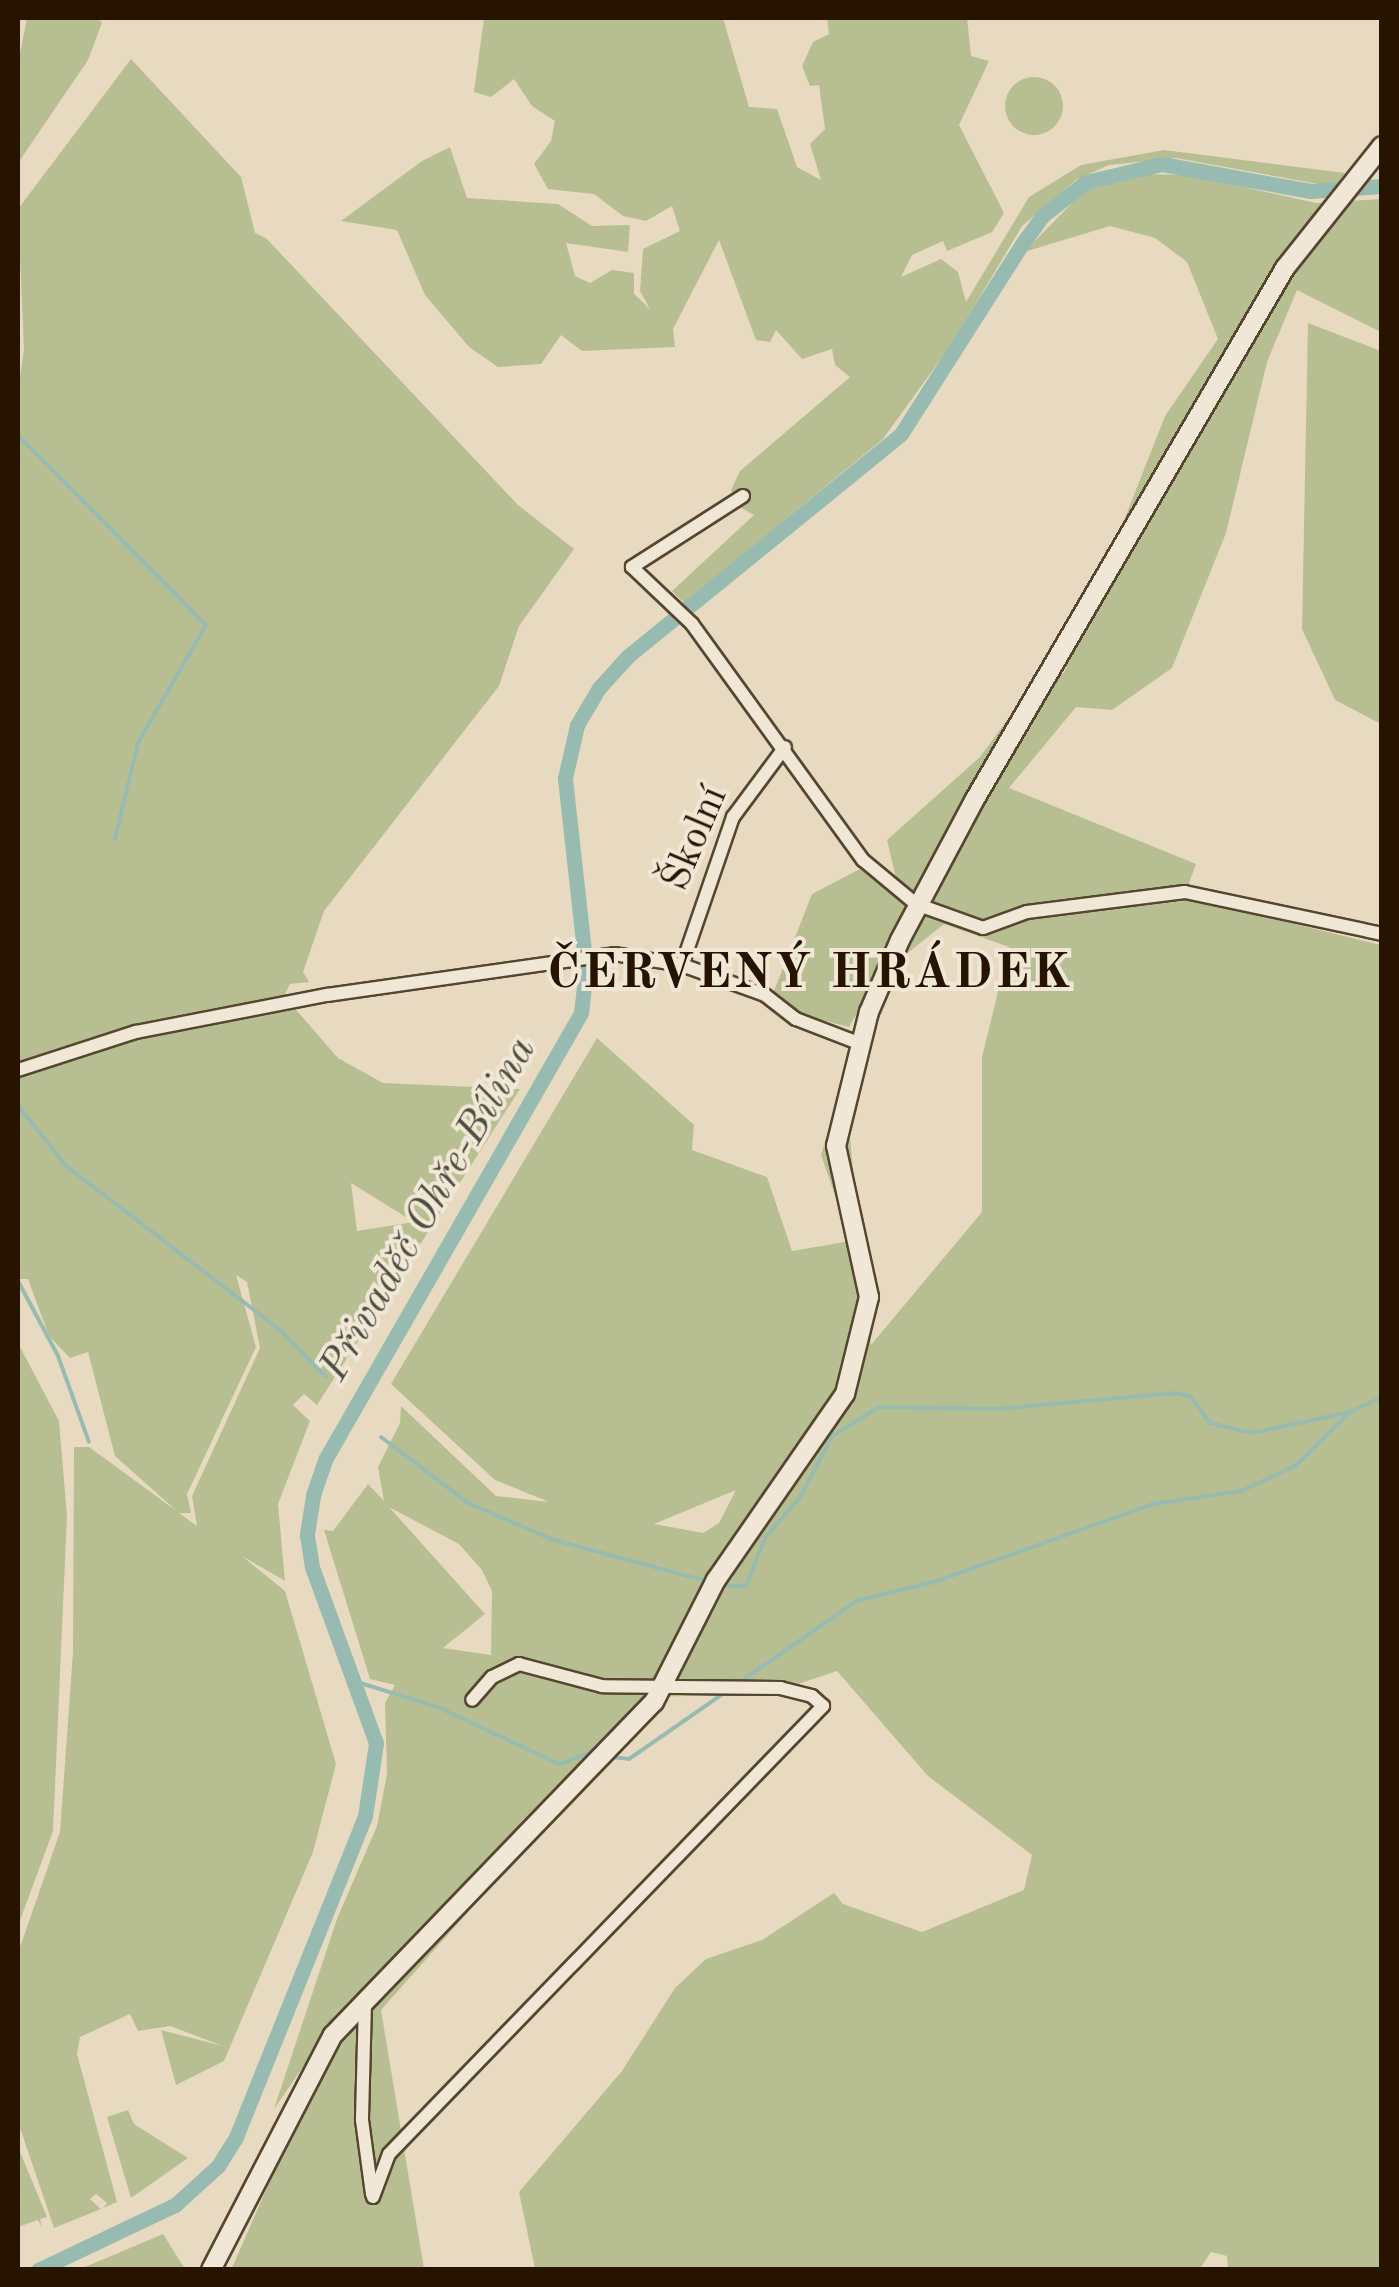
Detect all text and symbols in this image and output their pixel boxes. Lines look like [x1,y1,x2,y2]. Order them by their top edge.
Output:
street label: Školní [653,780,739,898]
district label: ČERVENÝ HRÁDEK [547,945,1073,1005]
water label: Přivaděč Ohře-Bílina [310,1028,548,1390]

